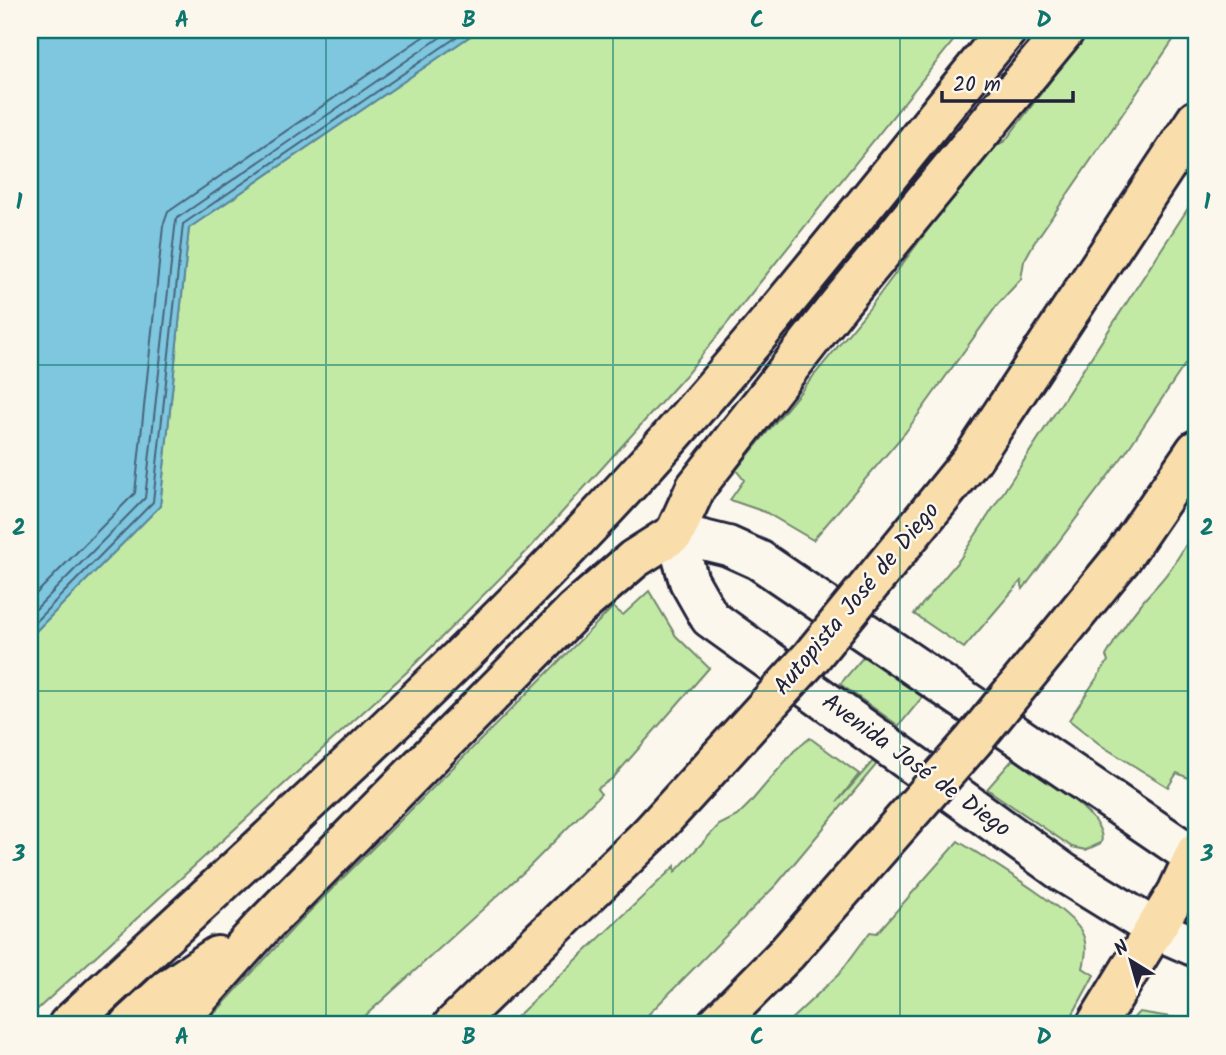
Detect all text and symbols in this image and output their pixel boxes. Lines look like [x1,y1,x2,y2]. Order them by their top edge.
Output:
text: A [175,3,189,39]
text: B [462,3,476,39]
text: C [750,3,764,39]
text: D [1036,3,1052,39]
scale bar [942,60,1074,104]
text: 20 m [953,69,1001,102]
text: 1 [16,185,23,221]
text: 1 [1204,185,1211,221]
street label: Autopista José de Diego [764,493,950,705]
text: 2 [12,511,26,547]
text: 2 [1200,511,1214,547]
street label: Avenida José de Diego [813,684,1019,848]
text: 3 [12,837,26,873]
text: 3 [1200,837,1214,873]
north arrow [1096,926,1166,996]
text: N [1108,933,1136,965]
text: A [175,1020,189,1055]
text: B [462,1020,476,1055]
text: C [750,1020,764,1055]
text: D [1036,1020,1052,1055]

